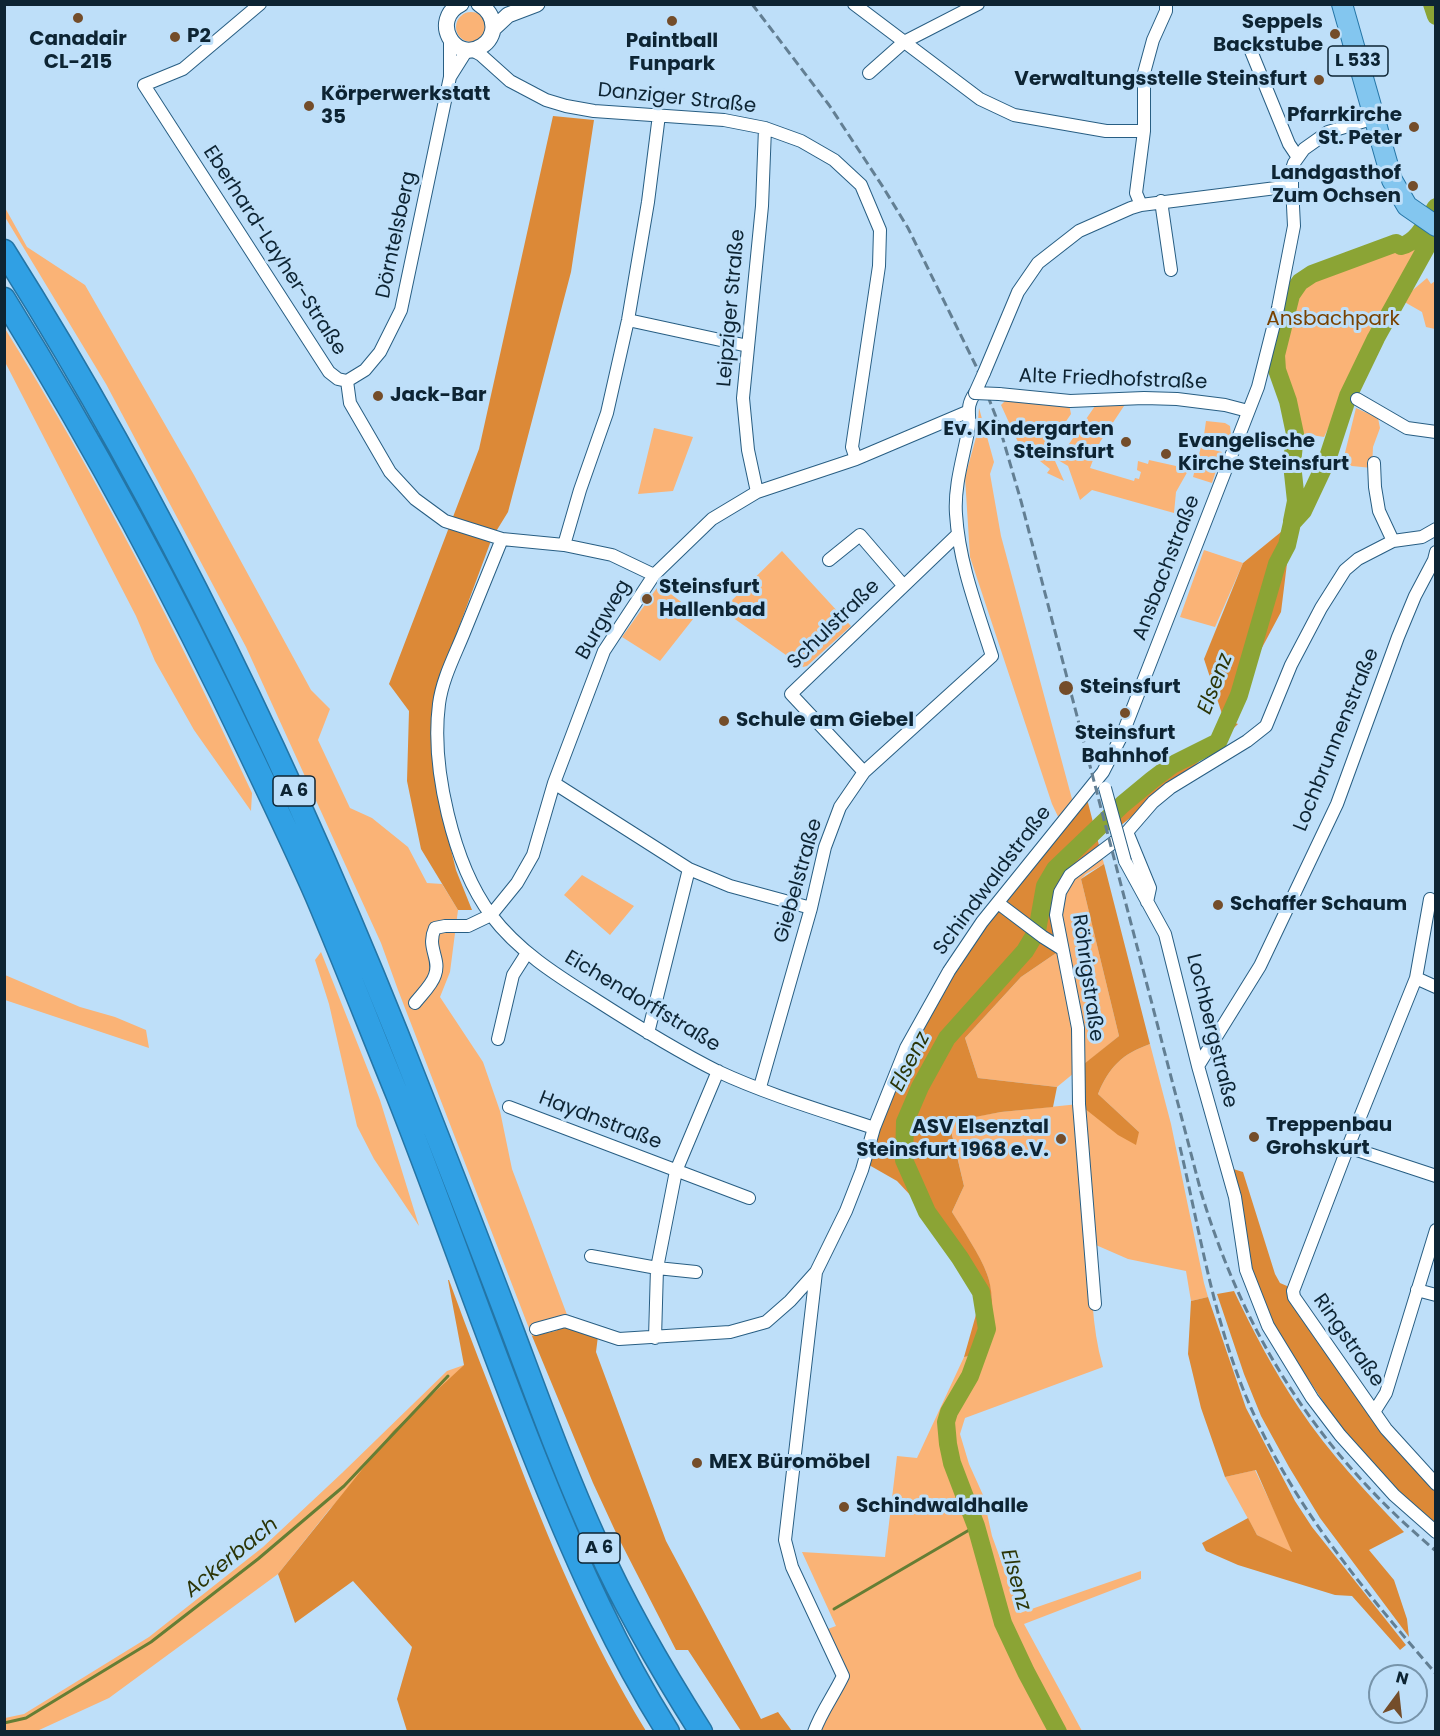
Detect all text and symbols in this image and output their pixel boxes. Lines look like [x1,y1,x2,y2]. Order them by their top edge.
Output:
marker: Canadair CL-215 [71,11,85,25]
place label: Seppels Backstube [1213,11,1323,58]
marker: Paintball Funpark [665,14,679,28]
place label: P2 [187,25,211,49]
marker: Seppels Backstube [1328,27,1342,41]
place label: Canadair CL-215 [29,28,127,75]
marker: P2 [168,30,182,44]
place label: Paintball Funpark [626,30,718,77]
road number: L 533 [1328,46,1388,76]
place label: Verwaltungsstelle Steinsfurt [1014,68,1307,92]
marker: Verwaltungsstelle Steinsfurt [1312,73,1326,87]
street label: Danziger Straße [597,79,757,119]
place label: Körperwerkstatt 35 [321,83,490,130]
marker: Körperwerkstatt 35 [302,99,316,113]
place label: Pfarrkirche St. Peter [1287,104,1402,151]
marker: Pfarrkirche St. Peter [1407,120,1421,134]
street label: Eberhard-Layher-Straße [197,142,351,360]
place label: Landgasthof Zum Ochsen [1271,162,1401,209]
street label: Dörntelsberg [372,169,422,301]
marker: Landgasthof Zum Ochsen [1406,179,1420,193]
street label: Leipziger Straße [713,228,751,388]
park label: Ansbachpark [1266,308,1400,332]
street label: Alte Friedhofstraße [1018,365,1208,395]
place label: Jack-Bar [390,384,487,408]
marker: Jack-Bar [371,389,385,403]
place label: Ev. Kindergarten Steinsfurt [943,418,1114,465]
place label: Evangelische Kirche Steinsfurt [1178,430,1349,477]
marker: Ev. Kindergarten Steinsfurt [1119,435,1133,449]
marker: Evangelische Kirche Steinsfurt [1159,447,1173,461]
street label: Ansbachstraße [1128,492,1206,644]
street label: Schulstraße [783,575,885,675]
street label: Burgweg [572,576,636,664]
place label: Steinsfurt Hallenbad [659,576,766,623]
marker: Steinsfurt Hallenbad [640,592,654,606]
street label: Lochbrunnenstraße [1289,645,1385,835]
water label: Elsenz [1193,650,1239,718]
place label: Steinsfurt [1080,676,1181,700]
marker: Steinsfurt [1057,679,1075,697]
marker: Steinsfurt Bahnhof [1118,706,1132,720]
place label: Schule am Giebel [736,709,914,733]
marker: Schule am Giebel [717,714,731,728]
place label: Steinsfurt Bahnhof [1075,722,1175,769]
road number: A 6 [273,776,315,806]
street label: Schindwaldstraße [929,802,1057,960]
street label: Giebelstraße [770,816,828,946]
place label: Schaffer Schaum [1230,893,1407,917]
marker: Schaffer Schaum [1211,898,1225,912]
street label: Röhrigstraße [1066,913,1108,1043]
street label: Eichendorffstraße [560,946,724,1058]
street label: Lochbergstraße [1180,951,1242,1111]
water label: Elsenz [885,1028,937,1096]
street label: Haydnstraße [535,1087,665,1155]
place label: Treppenbau Grohskurt [1266,1114,1392,1161]
place label: ASV Elsenztal Steinsfurt 1968 e.V. [856,1116,1049,1163]
marker: Treppenbau Grohskurt [1247,1130,1261,1144]
marker: ASV Elsenztal Steinsfurt 1968 e.V. [1054,1132,1068,1146]
street label: Ringstraße [1307,1290,1389,1392]
place label: MEX Büromöbel [709,1451,870,1475]
marker: MEX Büromöbel [690,1456,704,1470]
place label: Schindwaldhalle [856,1495,1028,1519]
marker: Schindwaldhalle [837,1500,851,1514]
water label: Ackerbach [180,1513,284,1603]
road number: A 6 [578,1533,620,1563]
water label: Elsenz [994,1546,1036,1614]
north arrow [1368,1664,1428,1724]
text: N [1393,1665,1411,1691]

